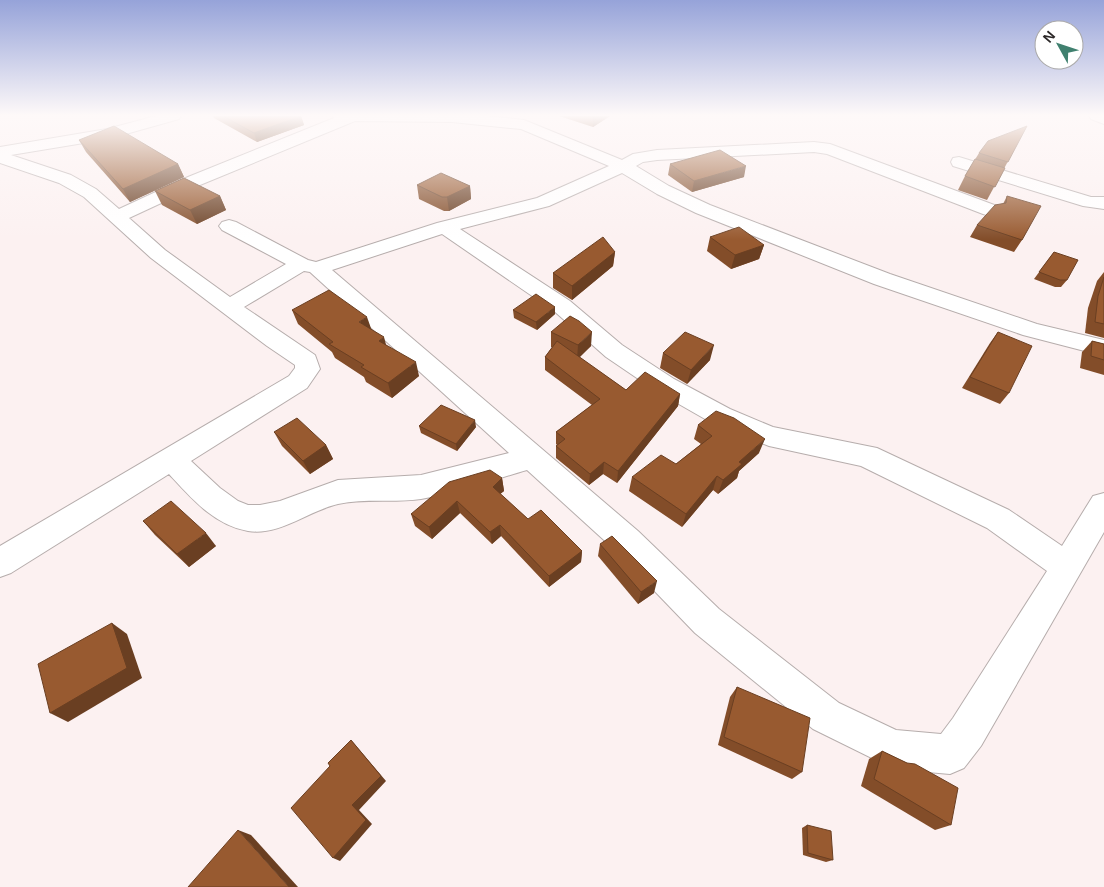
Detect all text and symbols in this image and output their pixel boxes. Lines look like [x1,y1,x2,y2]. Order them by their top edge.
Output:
north arrow [1034,20,1084,70]
text: N [1040,28,1058,46]

